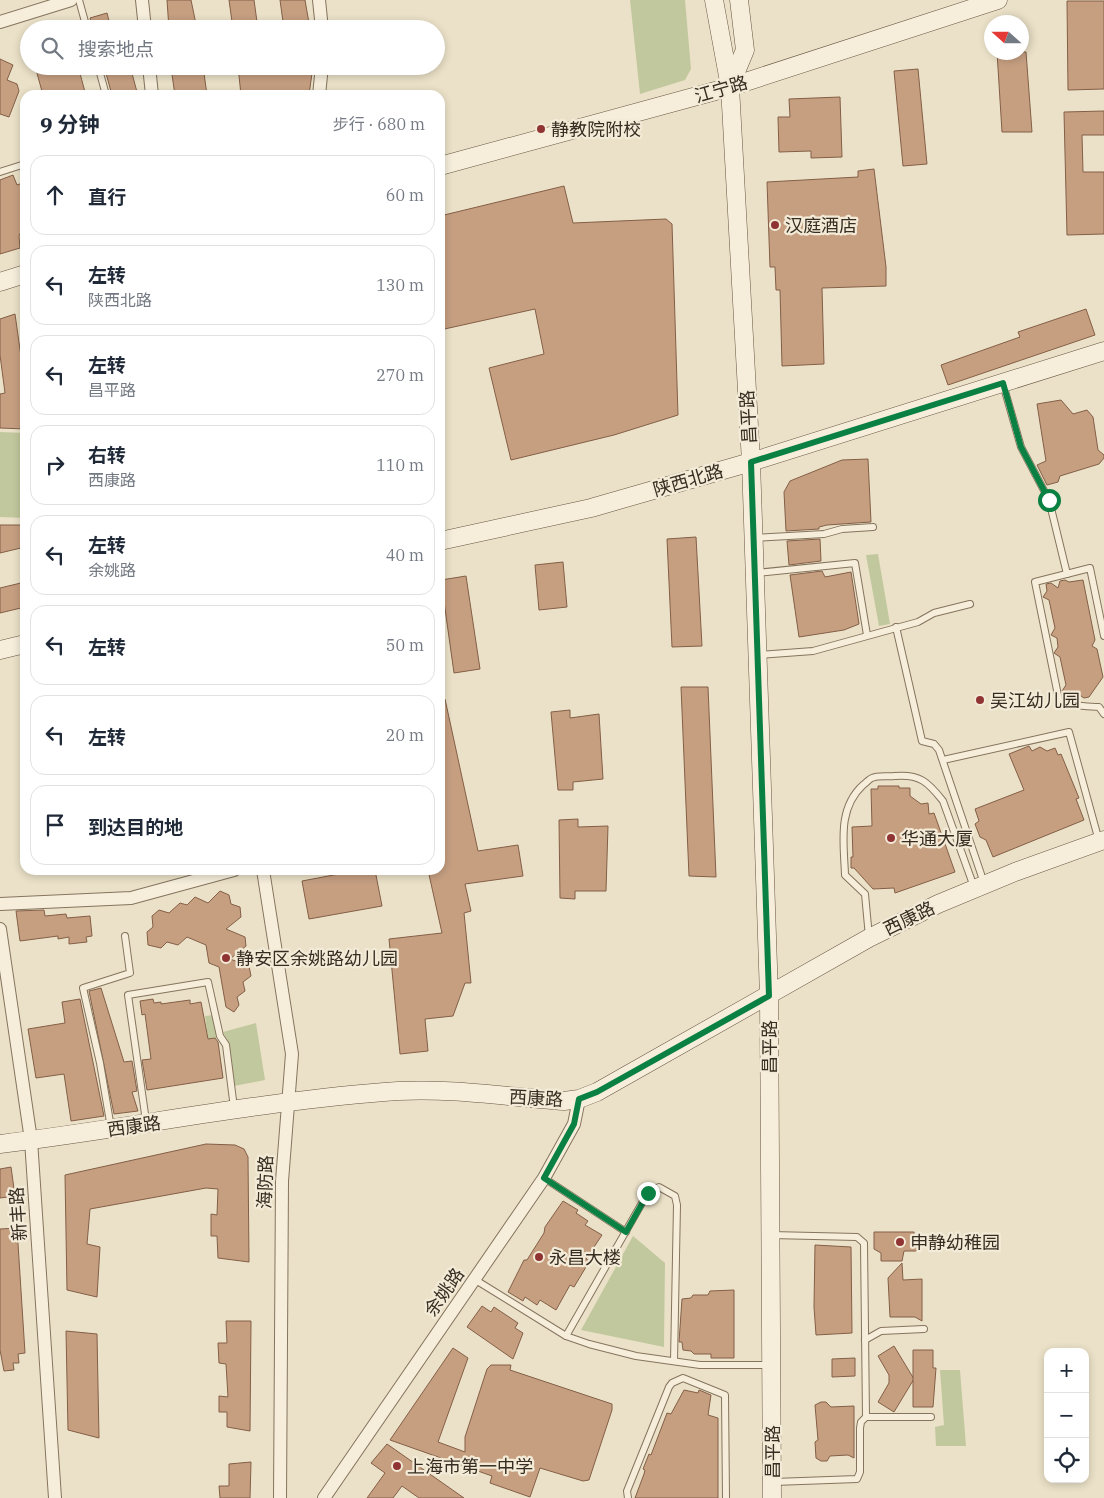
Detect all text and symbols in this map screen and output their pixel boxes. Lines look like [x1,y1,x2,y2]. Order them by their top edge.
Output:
north arrow [984,15,1029,60]
search box [20,20,445,75]
icon: search [38,34,66,62]
text: 搜索地点 [78,37,154,61]
street label: 江宁路 [692,71,750,107]
text: 9 分钟 [40,110,99,138]
text: 步行 · 680 m [333,114,425,134]
place label: 静教院附校 [551,118,641,141]
marker: 静教院附校 [535,123,547,135]
icon: ahead [41,181,69,209]
text: 直行 [88,185,126,209]
text: 60 m [386,185,424,205]
place label: 汉庭酒店 [785,214,857,237]
marker: 汉庭酒店 [769,219,781,231]
text: 左转 [88,263,126,287]
icon: left [41,271,69,299]
text: 130 m [376,275,424,295]
text: 陕西北路 [88,290,152,310]
text: 左转 [88,353,126,377]
icon: left [41,361,69,389]
text: 270 m [376,365,424,385]
text: 昌平路 [88,380,136,400]
street label: 昌平路 [735,389,761,445]
text: 右转 [88,443,126,467]
icon: right [41,451,69,479]
text: 110 m [376,455,424,475]
street label: 陕西北路 [650,459,726,501]
text: 西康路 [88,470,136,490]
route start [1038,489,1061,512]
text: 左转 [88,533,126,557]
icon: left [41,541,69,569]
text: 40 m [386,545,424,565]
text: 余姚路 [88,560,136,580]
icon: left [41,631,69,659]
text: 左转 [88,635,126,659]
text: 50 m [386,635,424,655]
place label: 吴江幼儿园 [990,689,1080,712]
marker: 吴江幼儿园 [974,694,986,706]
icon: left [41,721,69,749]
text: 左转 [88,725,126,749]
text: 20 m [386,725,424,745]
icon: arrive [41,811,69,839]
text: 到达目的地 [88,815,183,839]
place label: 华通大厦 [901,827,973,850]
marker: 华通大厦 [885,832,897,844]
street label: 西康路 [880,896,938,940]
place label: 静安区余姚路幼儿园 [236,947,398,970]
marker: 静安区余姚路幼儿园 [220,952,232,964]
street label: 昌平路 [758,1020,781,1074]
street label: 西康路 [508,1085,564,1111]
street label: 西康路 [106,1111,162,1141]
street label: 海防路 [253,1155,277,1209]
route end [637,1182,660,1205]
street label: 新丰路 [5,1186,31,1242]
place label: 申静幼稚园 [910,1231,1000,1254]
marker: 申静幼稚园 [894,1236,906,1248]
place label: 永昌大楼 [549,1246,621,1269]
marker: 永昌大楼 [533,1251,545,1263]
street label: 余姚路 [419,1263,469,1321]
map controls [1044,1348,1089,1483]
button: + [1044,1348,1089,1393]
button: − [1044,1393,1089,1438]
street label: 昌平路 [761,1425,784,1479]
button: locate [1044,1438,1089,1483]
place label: 上海市第一中学 [407,1455,533,1478]
marker: 上海市第一中学 [391,1460,403,1472]

